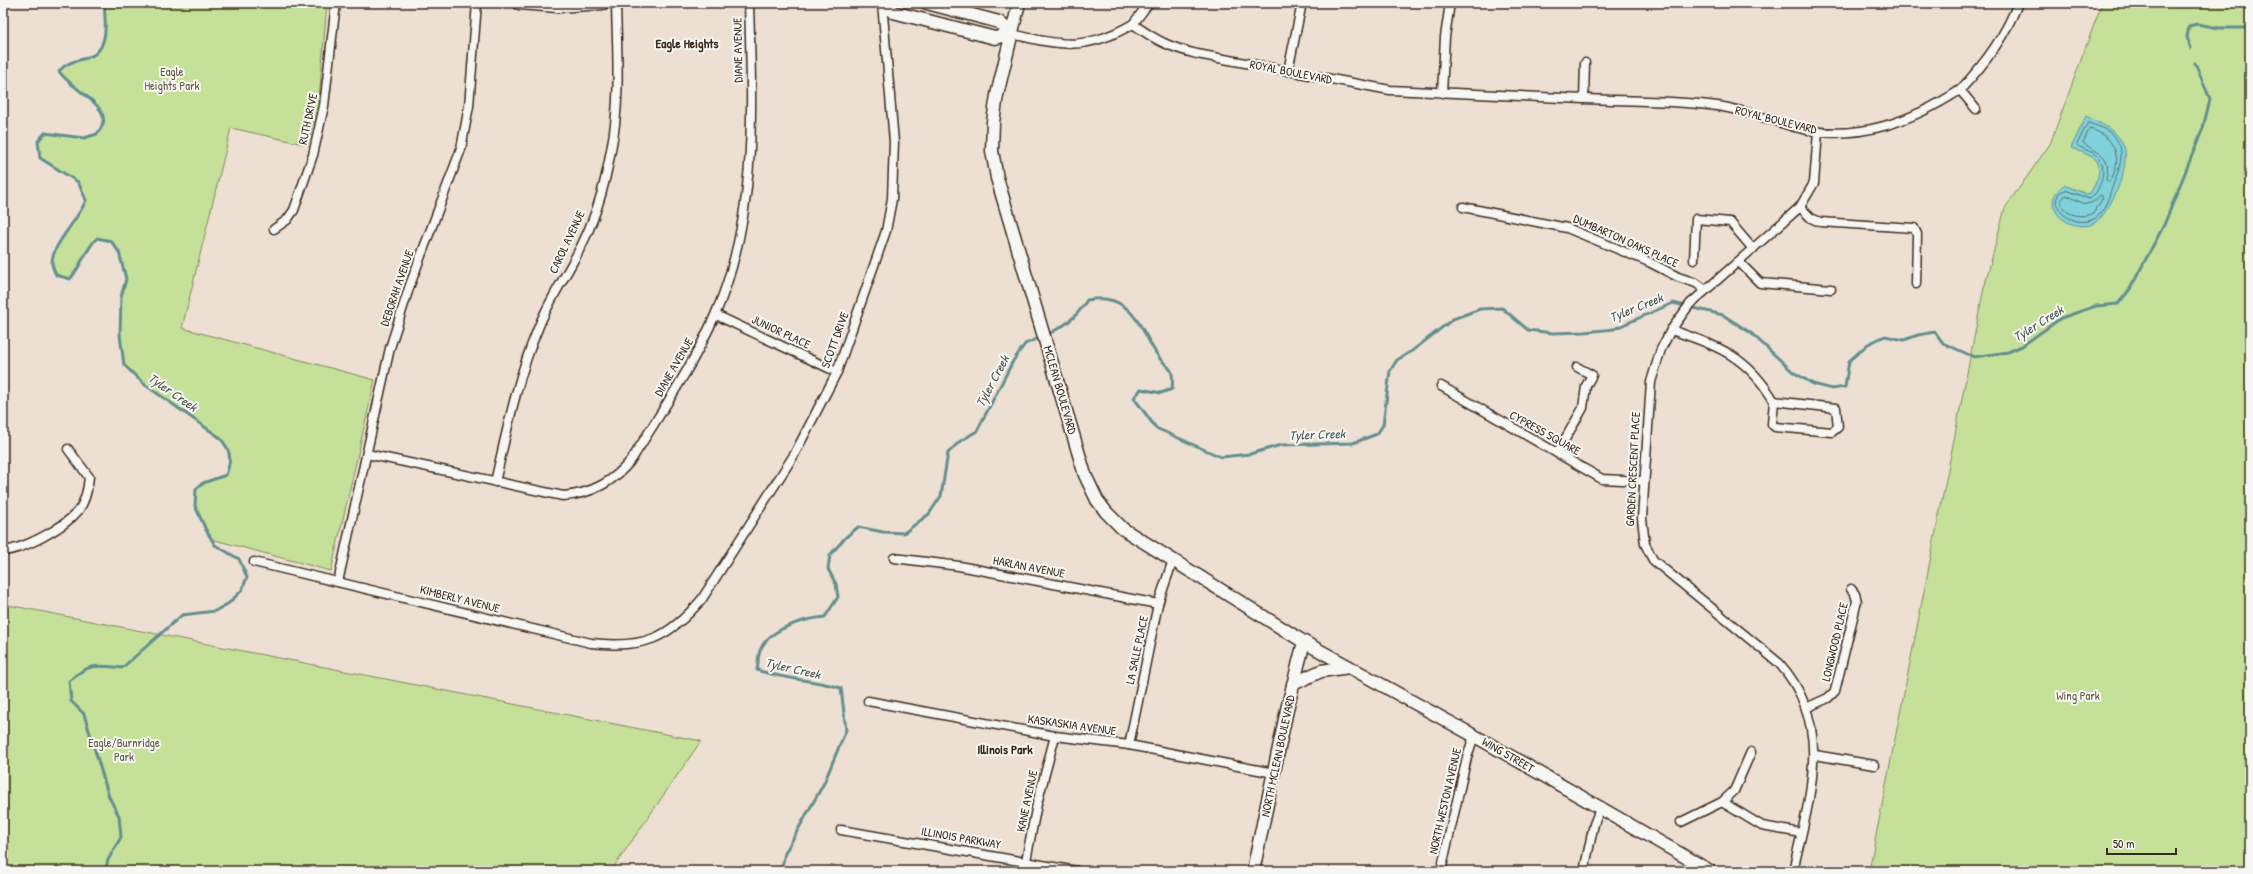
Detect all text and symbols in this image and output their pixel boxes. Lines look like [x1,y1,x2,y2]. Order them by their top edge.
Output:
street label: DIANE AVENUE [728,17,747,83]
district label: Eagle Heights [655,34,719,53]
street label: ROYAL BOULEVARD [1249,55,1334,88]
park label: Eagle Heights Park [144,63,200,94]
street label: RUTH DRIVE [294,91,321,146]
street label: ROYAL BOULEVARD [1734,101,1819,138]
street label: CAROL AVENUE [544,207,589,276]
street label: DUMBARTON OAKS PLACE [1571,210,1682,272]
street label: DEBORAH AVENUE [376,247,418,328]
water label: Tyler Creek [1607,288,1667,326]
water label: Tyler Creek [2009,300,2068,345]
street label: SCOTT DRIVE [816,309,853,370]
street label: JUNIOR PLACE [749,311,814,353]
street label: DIANE AVENUE [650,334,698,399]
street label: MCLEAN BOULEVARD [1040,344,1081,436]
water label: Tyler Creek [971,351,1014,410]
water label: Tyler Creek [145,369,202,416]
street label: CYPRESS SQUARE [1507,406,1584,459]
street label: GARDEN CRESCENT PLACE [1621,411,1644,527]
water label: Tyler Creek [1289,424,1347,444]
street label: HARLAN AVENUE [992,551,1067,582]
street label: KIMBERLY AVENUE [418,580,503,617]
street label: LONGWOOD PLACE [1817,600,1852,683]
street label: LA SALLE PLACE [1121,614,1152,686]
water label: Tyler Creek [764,653,824,683]
park label: Wing Park [2056,687,2100,704]
street label: NORTH MCLEAN BOULEVARD [1256,693,1299,818]
street label: KASKASKIA AVENUE [1027,710,1118,739]
street label: WING STREET [1479,733,1538,777]
park label: Eagle/Burnridge Park [88,734,160,765]
district label: Illinois Park [977,740,1033,758]
street label: NORTH WESTON AVENUE [1424,746,1465,856]
street label: KANE AVENUE [1012,768,1041,833]
street label: ILLINOIS PARKWAY [920,822,1003,853]
scale bar [2107,830,2176,856]
text: 50 m [2113,835,2134,852]

